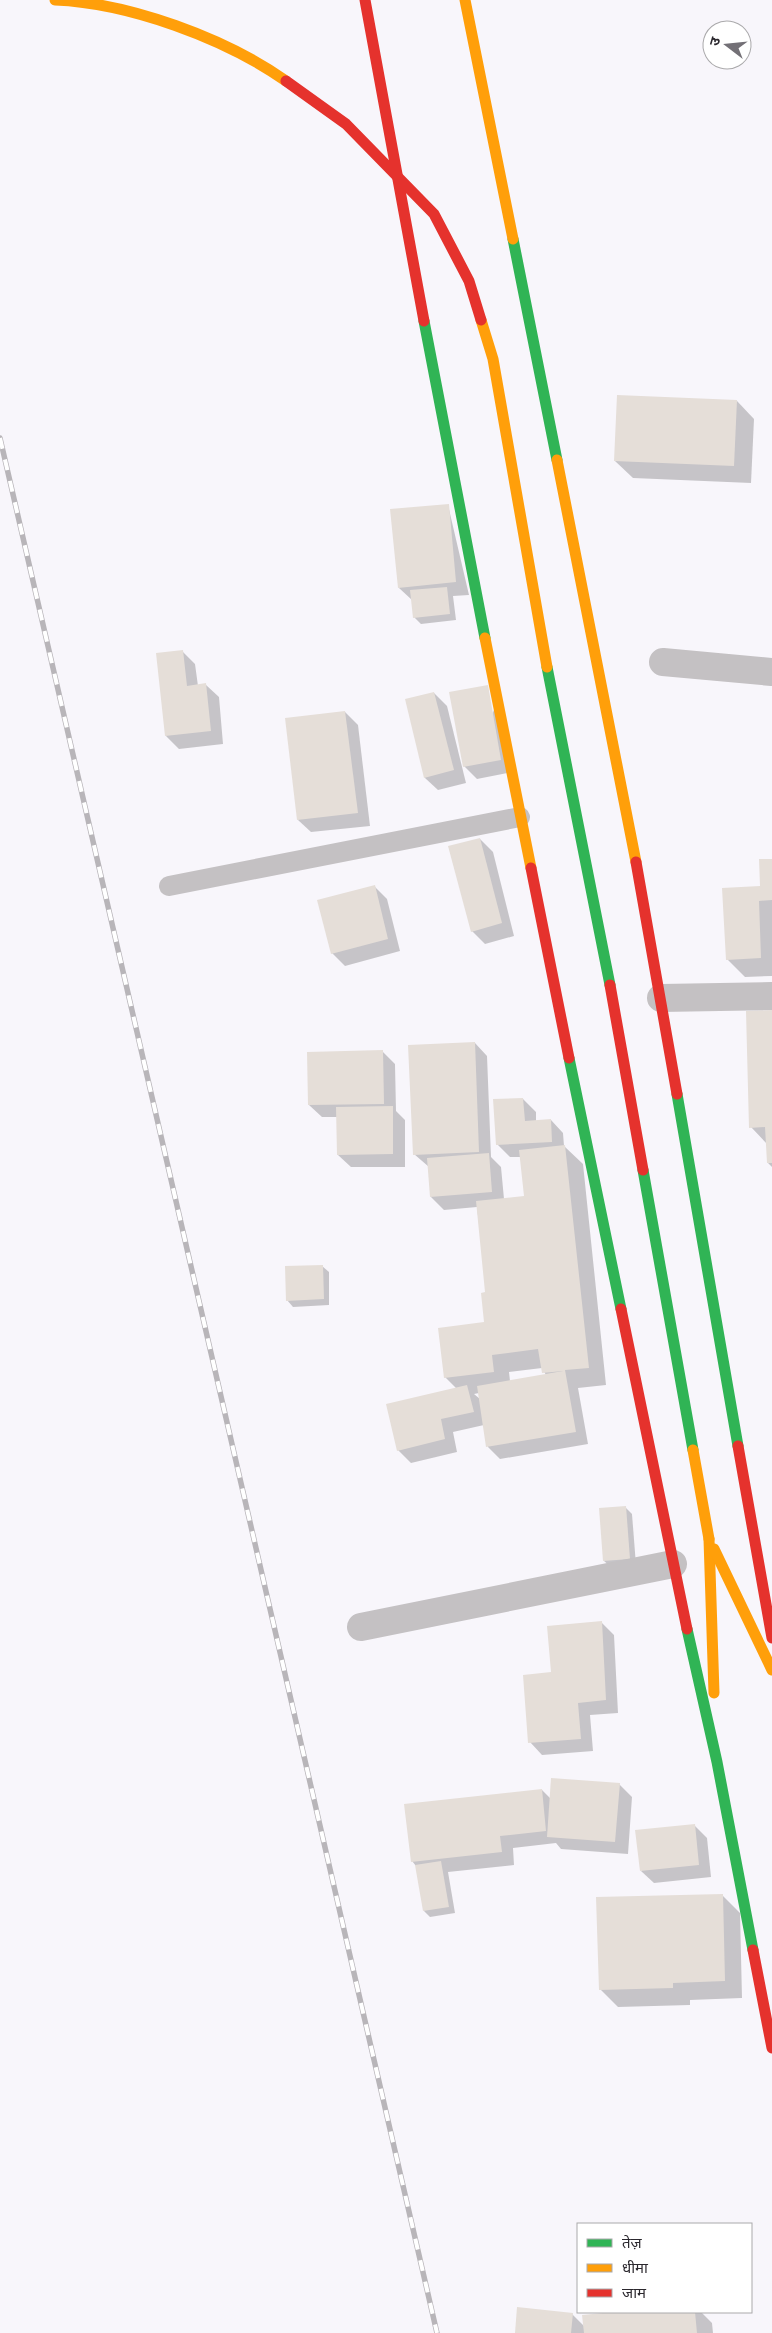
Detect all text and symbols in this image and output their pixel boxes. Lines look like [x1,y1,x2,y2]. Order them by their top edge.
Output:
north arrow [702,20,752,70]
text: उ [706,35,725,48]
legend [577,2223,752,2313]
text: तेज़ [622,2234,643,2252]
text: धीमा [622,2259,649,2277]
text: जाम [622,2284,647,2302]

